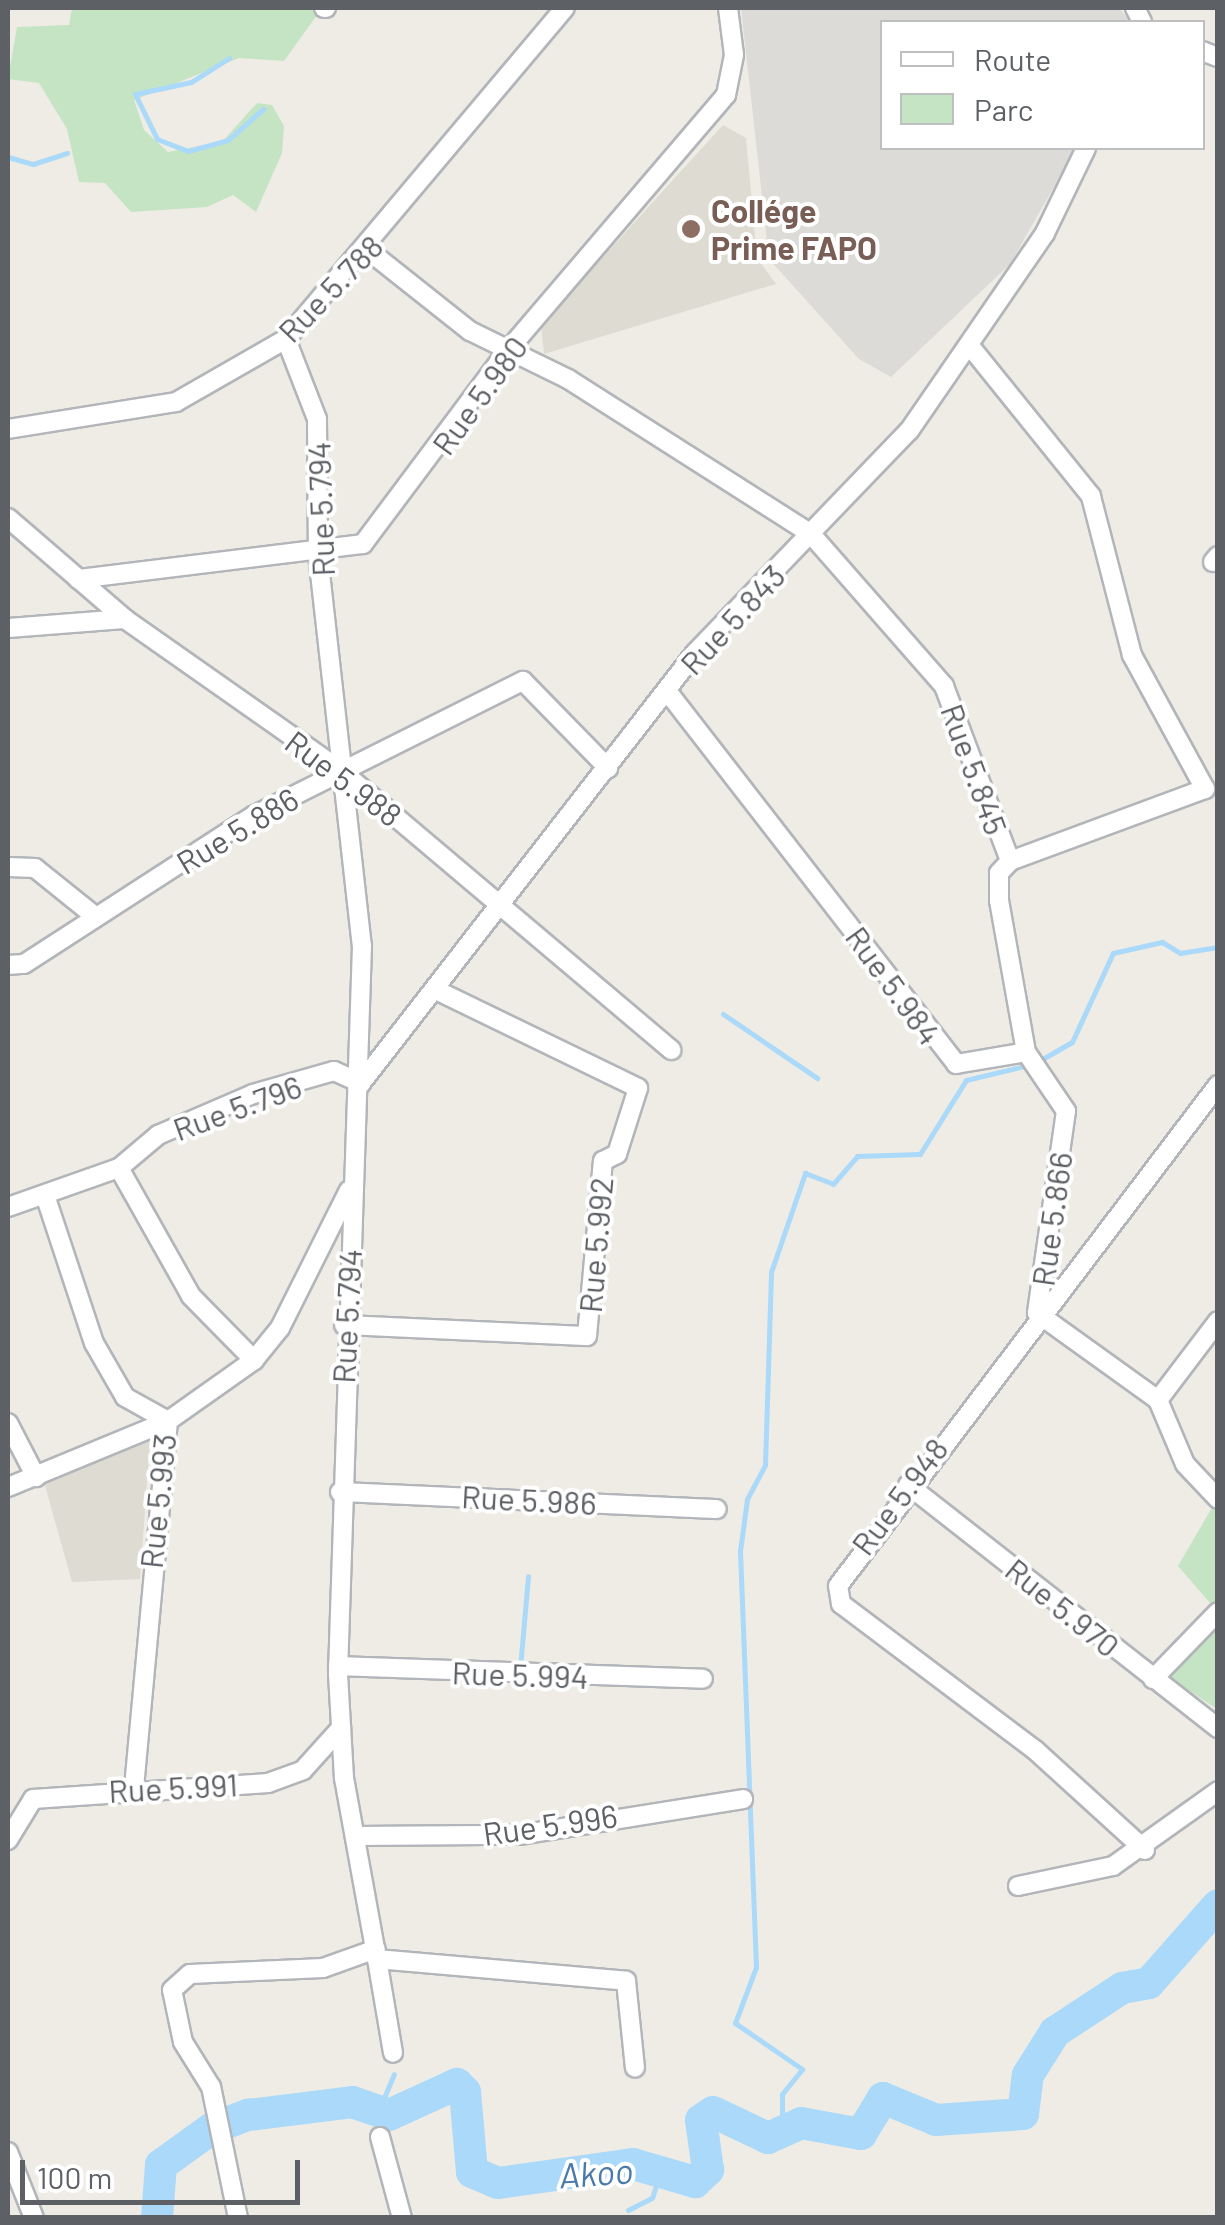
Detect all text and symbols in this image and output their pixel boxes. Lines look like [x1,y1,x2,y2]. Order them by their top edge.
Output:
legend [880,20,1205,150]
text: Route [974,41,1051,77]
text: Parc [974,91,1033,127]
place label: Collége Prime FAPO [711,192,877,267]
marker: Collége Prime FAPO [680,218,702,240]
street label: Rue 5.788 [270,226,390,350]
street label: Rue 5.980 [423,328,535,462]
street label: Rue 5.794 [298,441,342,577]
street label: Rue 5.843 [671,556,793,682]
street label: Rue 5.845 [934,698,1016,840]
street label: Rue 5.988 [278,722,410,834]
street label: Rue 5.886 [169,779,305,881]
street label: Rue 5.984 [838,918,950,1052]
street label: Rue 5.796 [168,1066,306,1148]
street label: Rue 5.866 [1023,1149,1079,1289]
street label: Rue 5.992 [570,1176,620,1314]
street label: Rue 5.794 [323,1248,369,1384]
street label: Rue 5.948 [843,1430,955,1562]
street label: Rue 5.993 [131,1432,183,1570]
street label: Rue 5.986 [460,1476,598,1522]
street label: Rue 5.970 [998,1549,1128,1665]
street label: Rue 5.994 [451,1652,589,1696]
street label: Rue 5.991 [107,1764,239,1810]
street label: Rue 5.996 [480,1796,620,1852]
scale bar [25,2140,305,2202]
water label: Akoo [558,2148,634,2196]
text: 100 m [37,2159,112,2195]

